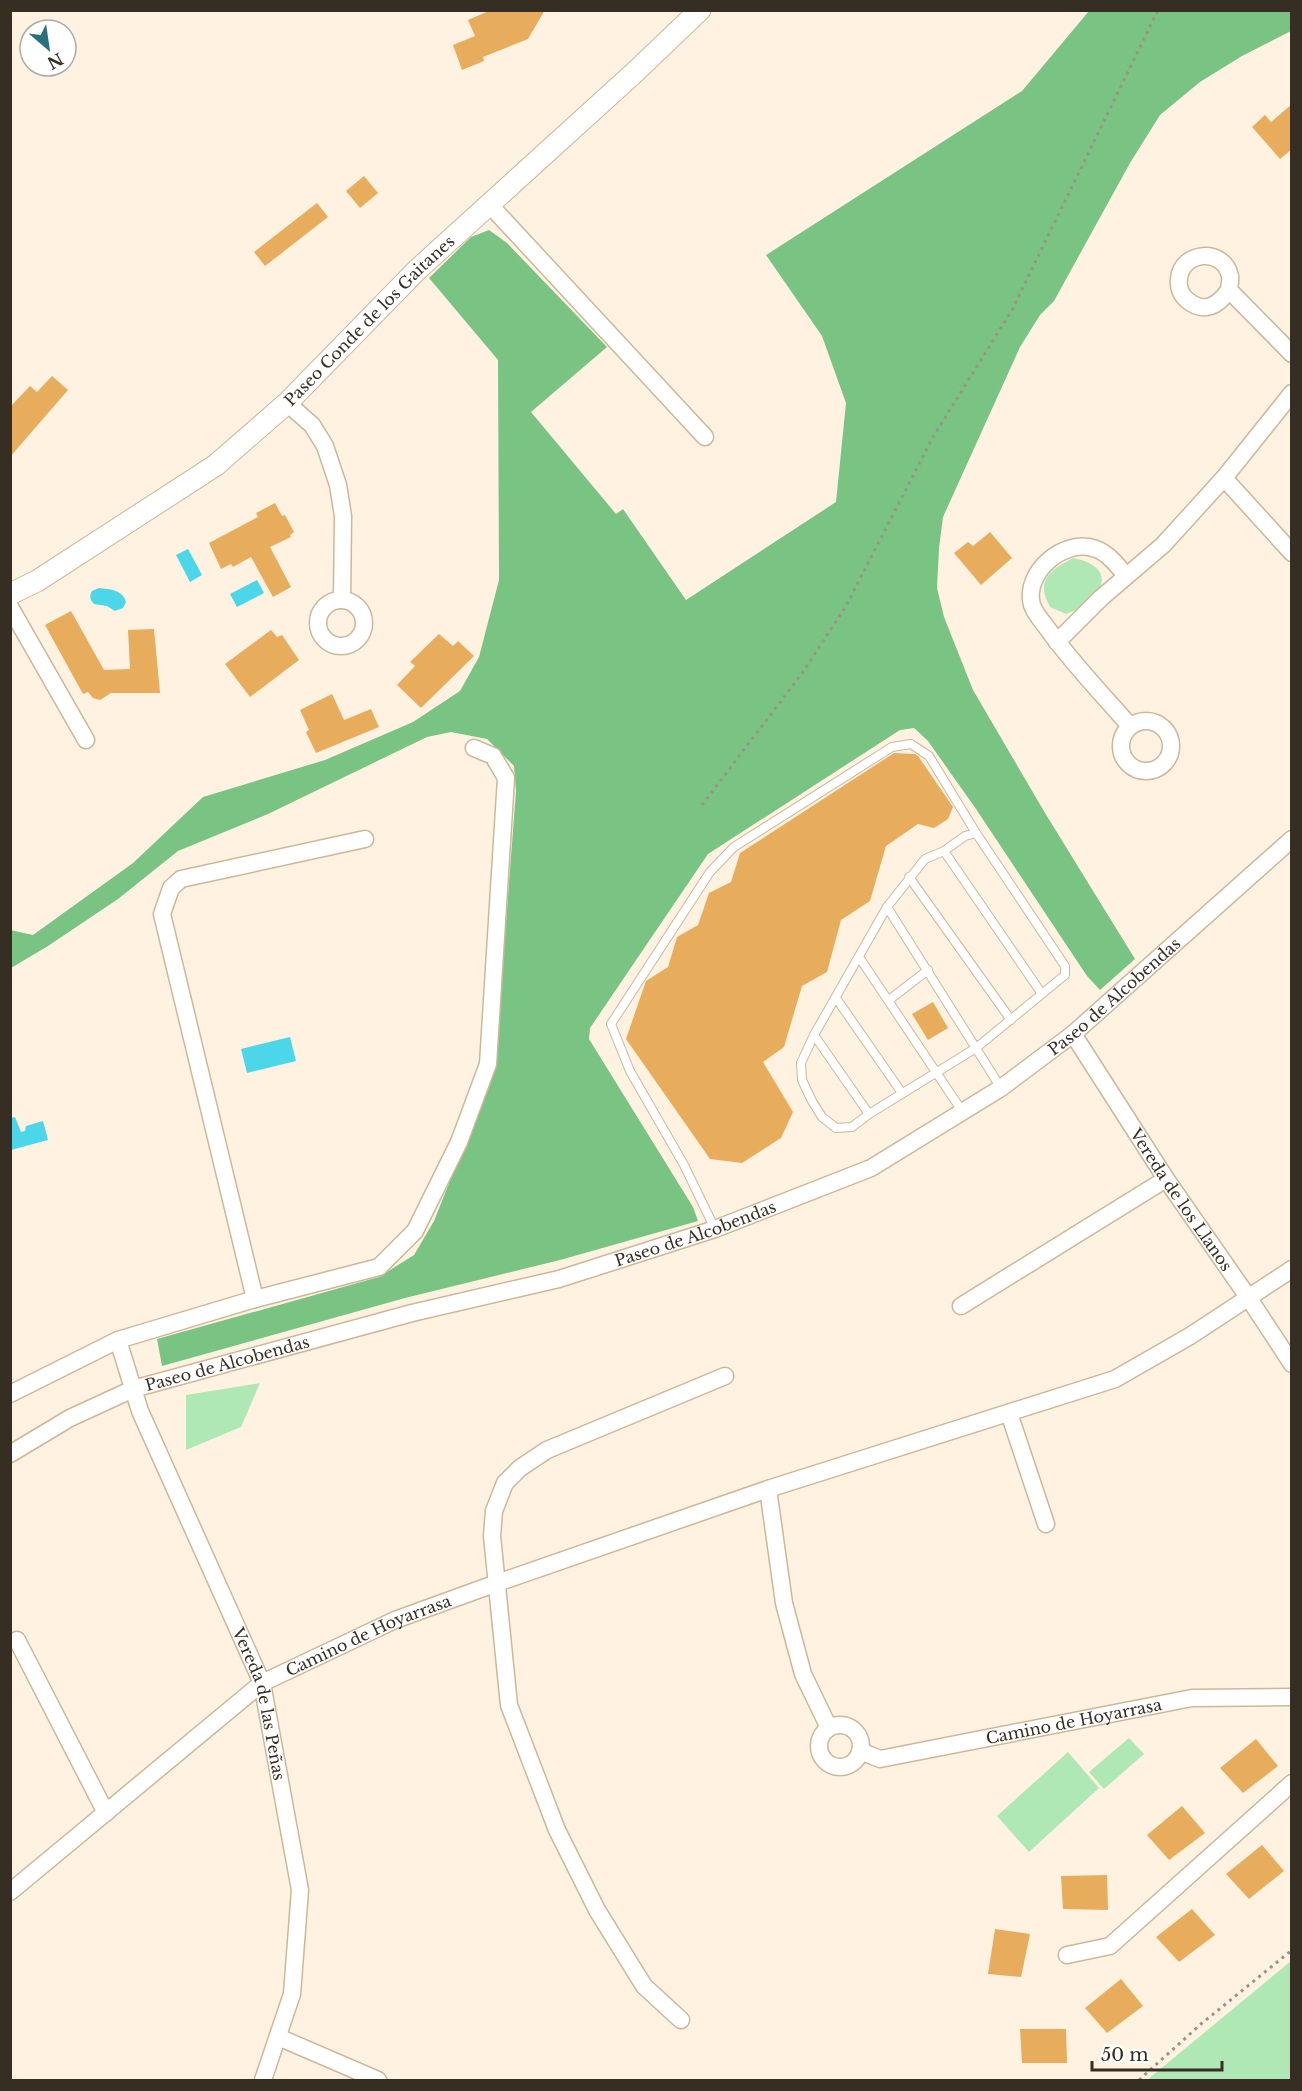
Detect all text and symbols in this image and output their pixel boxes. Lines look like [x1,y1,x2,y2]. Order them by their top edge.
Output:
north arrow [18,18,78,78]
text: N [44,49,67,74]
street label: Paseo Conde de los Gaitanes [280,231,458,410]
street label: Paseo de Alcobendas [1044,933,1184,1059]
street label: Vereda de los Llanos [1126,1124,1237,1275]
street label: Paseo de Alcobendas [612,1196,779,1271]
street label: Paseo de Alcobendas [143,1331,312,1395]
street label: Camino de Hoyarrasa [282,1590,454,1680]
street label: Vereda de las Peñas [228,1624,290,1782]
street label: Camino de Hoyarrasa [984,1694,1164,1748]
scale bar [1092,2034,1222,2072]
text: 50 m [1101,2044,1149,2066]

